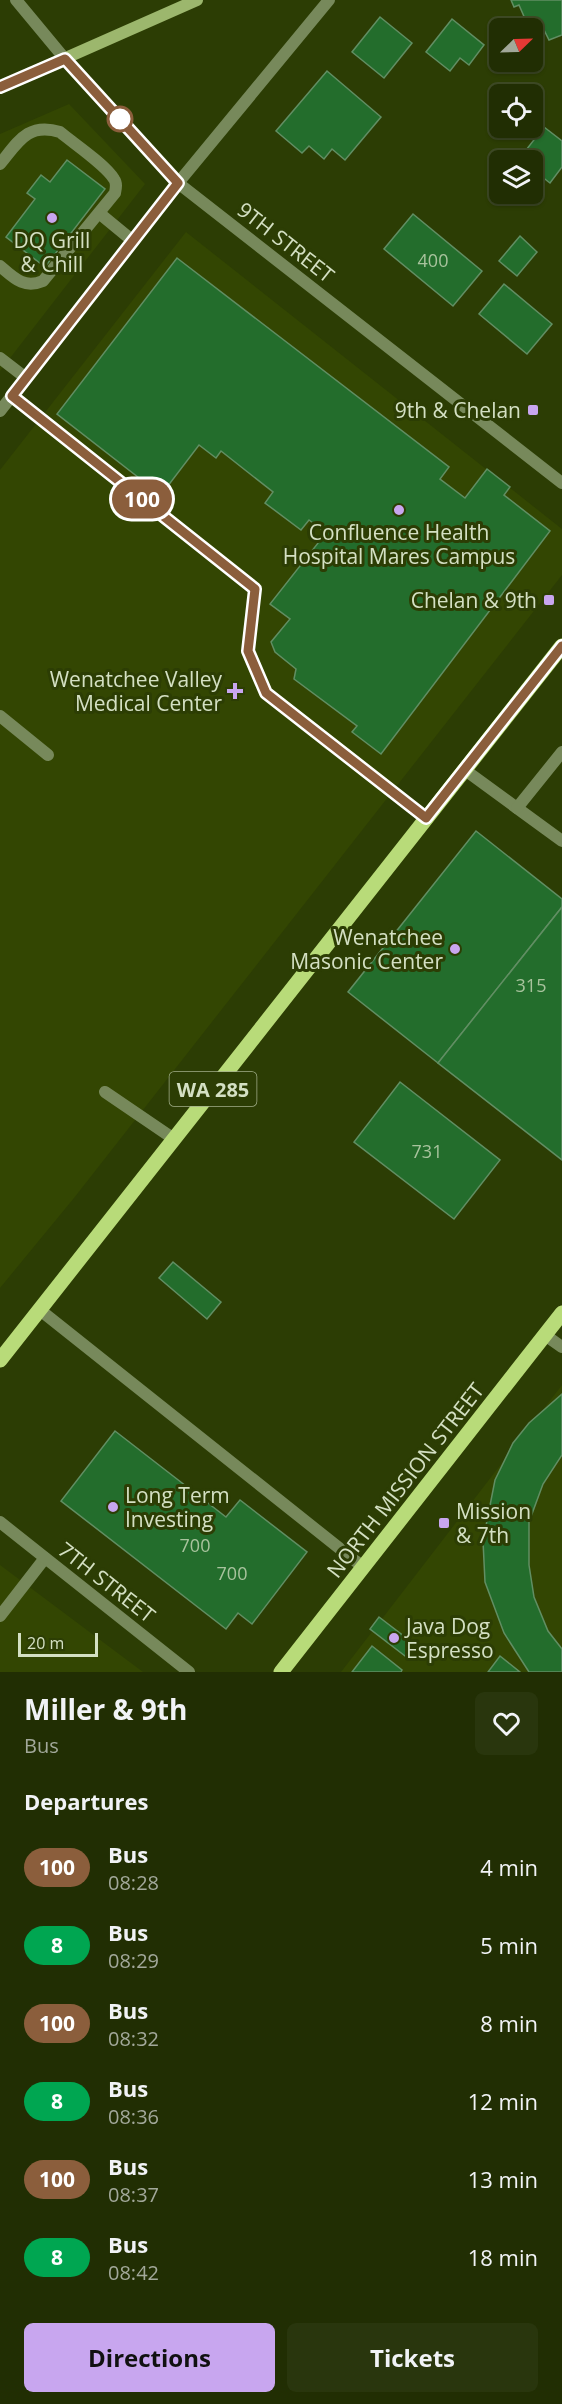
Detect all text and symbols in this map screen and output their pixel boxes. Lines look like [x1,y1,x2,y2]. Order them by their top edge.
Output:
north arrow [489,18,543,72]
map controls [489,18,543,204]
button: locate [489,84,543,138]
unlabelled marker [107,106,133,132]
button: layers [489,150,543,204]
street label: 9TH STREET [232,195,340,289]
marker: DQ Grill & Chill [45,211,59,225]
place label: DQ Grill & Chill [14,226,90,278]
house number: 400 [418,248,448,272]
place label: 9th & Chelan [395,396,521,424]
marker: 9th & Chelan [526,403,540,417]
line badge: 100 [108,480,176,518]
text: 100 [124,485,160,513]
marker: Confluence Health Hospital Mares Campus [392,503,406,517]
place label: Confluence Health Hospital Mares Campus [283,518,515,570]
place label: Chelan & 9th [411,586,537,614]
marker: Chelan & 9th [542,593,556,607]
place label: Wenatchee Valley Medical Center [50,665,222,717]
marker: Wenatchee Valley Medical Center [226,682,244,700]
place label: Wenatchee Masonic Center [290,923,443,975]
marker: Wenatchee Masonic Center [448,942,462,956]
house number: 315 [516,973,546,997]
road number: WA 285 [170,1072,256,1106]
house number: 731 [412,1139,442,1163]
street label: NORTH MISSION STREET [320,1377,490,1583]
place label: Long Term Investing [125,1481,230,1533]
place label: Mission & 7th [456,1497,531,1549]
marker: Long Term Investing [106,1500,120,1514]
marker: Mission & 7th [437,1516,451,1530]
house number: 700 [180,1533,210,1557]
street label: 7TH STREET [53,1535,161,1629]
house number: 700 [217,1561,247,1585]
place label: Java Dog Espresso [404,1612,494,1664]
scale bar [18,1630,98,1658]
marker: Java Dog Espresso [387,1631,401,1645]
text: 20 m [27,1632,64,1654]
text: Miller & 9th [24,1690,187,1728]
button: heart [475,1692,538,1755]
text: Bus [24,1732,59,1759]
text: Departures [24,1786,148,1816]
text: Bus [108,1839,148,1869]
text: 4 min [480,1852,538,1882]
text: 100 [39,1853,75,1881]
text: 08:28 [108,1869,159,1896]
text: Bus [108,1917,148,1947]
text: 5 min [480,1930,538,1960]
text: 8 [51,1931,63,1959]
text: 08:29 [108,1947,159,1974]
text: Bus [108,1995,148,2025]
text: 8 min [480,2008,538,2038]
text: 100 [39,2009,75,2037]
text: 08:32 [108,2025,159,2052]
text: Bus [108,2073,148,2103]
text: 12 min [468,2086,538,2116]
text: 8 [51,2087,63,2115]
text: 08:36 [108,2103,159,2130]
text: Bus [108,2151,148,2181]
text: 13 min [468,2164,538,2194]
text: 100 [39,2165,75,2193]
text: 08:37 [108,2181,159,2208]
text: Bus [108,2229,148,2259]
text: 18 min [468,2242,538,2272]
text: 8 [51,2243,63,2271]
text: 08:42 [108,2259,159,2286]
button: Directions [24,2323,275,2392]
button: Tickets [287,2323,538,2392]

